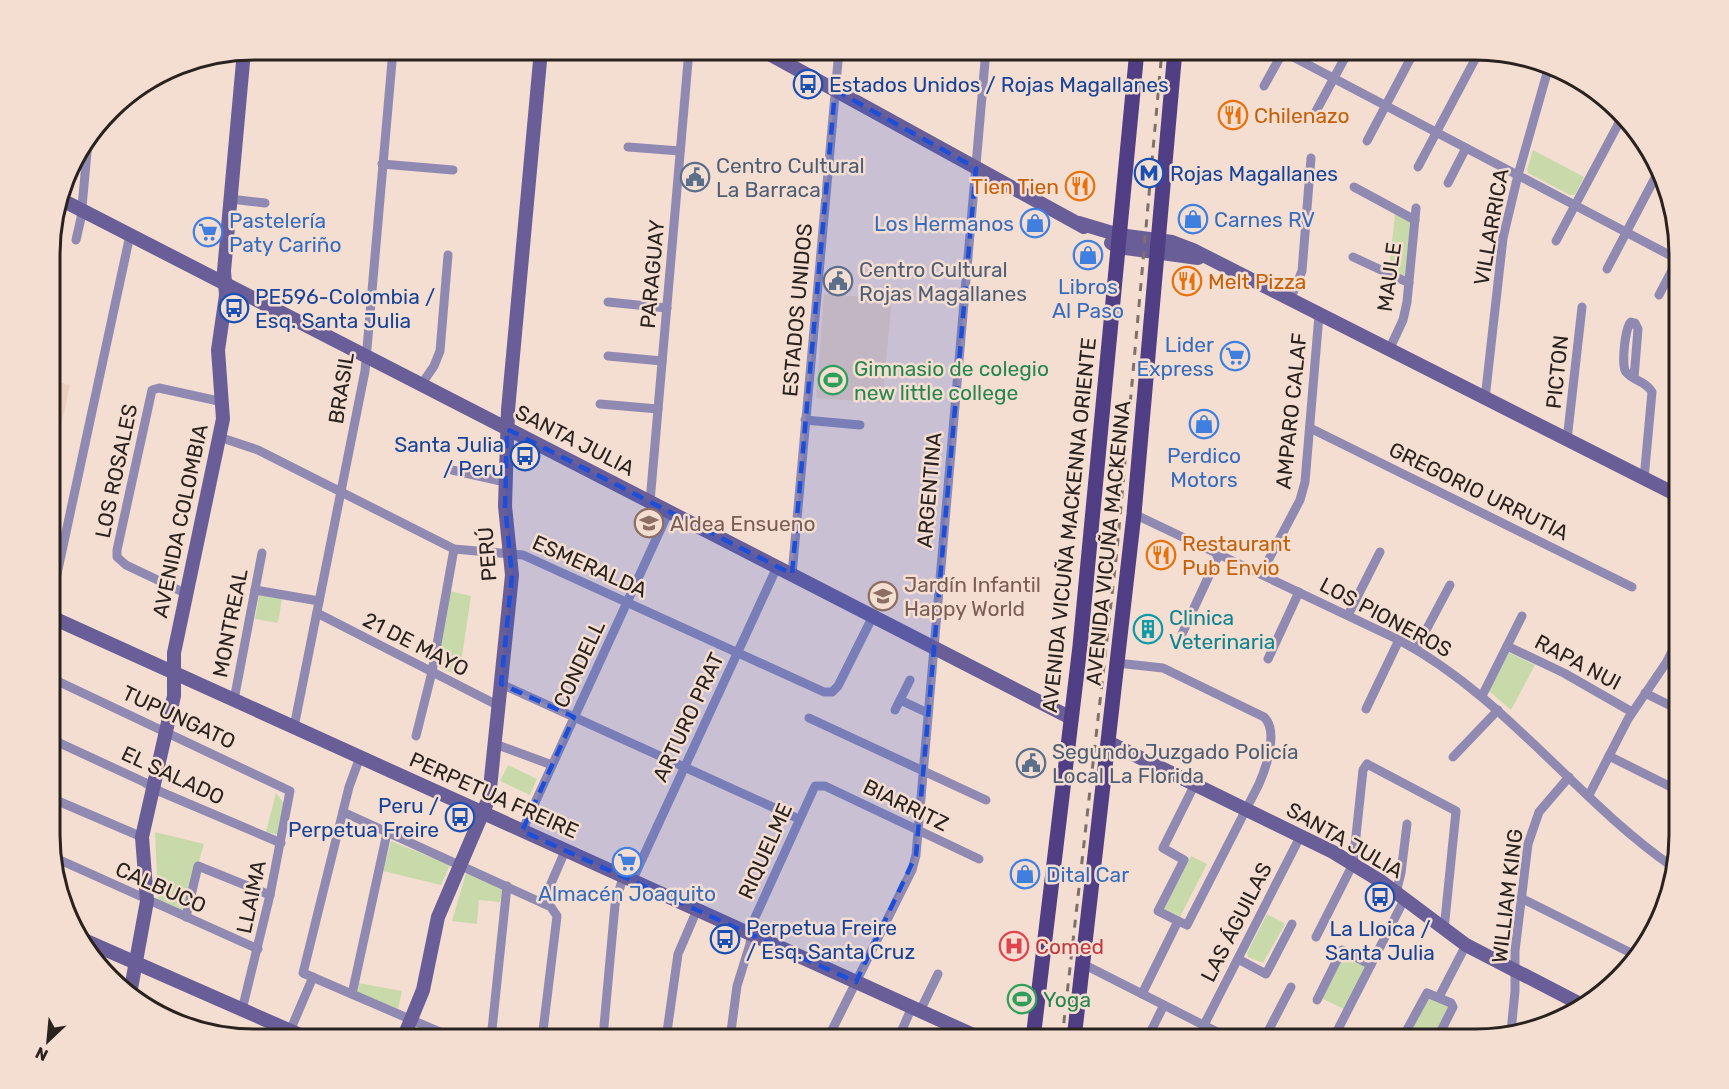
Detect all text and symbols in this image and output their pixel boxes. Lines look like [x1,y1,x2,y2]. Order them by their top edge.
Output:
bus stop icon: Estados Unidos / Rojas Magallanes [792,68,824,100]
place label: Estados Unidos / Rojas Magallanes [829,72,1169,97]
restaurant icon: Chilenazo [1217,99,1249,131]
place label: Chilenazo [1254,103,1350,128]
place label: Centro Cultural La Barraca [716,153,865,202]
metro station icon: Rojas Magallanes [1133,157,1165,189]
public building icon: Centro Cultural La Barraca [679,161,711,193]
place label: Rojas Magallanes [1170,161,1338,186]
street label: VILLARRICA [1468,167,1514,287]
restaurant icon: Tien Tien [1064,170,1096,202]
place label: Tien Tien [971,174,1059,199]
shop icon: Carnes RV [1177,203,1209,235]
shop icon: Los Hermanos [1019,207,1051,239]
place label: Carnes RV [1214,207,1315,232]
place label: Pastelería Paty Cariño [229,208,342,257]
place label: Los Hermanos [874,211,1014,236]
supermarket icon: Pastelería Paty Cariño [192,216,224,248]
street label: PARAGUAY [635,219,669,329]
street label: ESTADOS UNIDOS [777,222,817,398]
shop icon: Libros Al Paso [1072,239,1104,271]
street label: MAULE [1372,241,1406,313]
place label: Centro Cultural Rojas Magallanes [859,257,1027,306]
public building icon: Centro Cultural Rojas Magallanes [822,265,854,297]
restaurant icon: Melt Pizza [1171,265,1203,297]
place label: Melt Pizza [1208,269,1306,294]
place label: Libros Al Paso [1052,274,1124,323]
place label: PE596-Colombia / Esq. Santa Julia [255,284,435,333]
bus stop icon: PE596-Colombia / Esq. Santa Julia [218,292,250,324]
place label: Lider Express [1136,332,1214,381]
street label: AMPARO CALAF [1270,332,1312,490]
street label: PICTON [1541,334,1573,410]
street label: AVENIDA VICUÑA MACKENNA ORIENTE [1037,336,1101,714]
supermarket icon: Lider Express [1219,340,1251,372]
street label: BRASIL [323,350,359,426]
place label: Gimnasio de colegio new little college [854,356,1049,405]
sports icon: Gimnasio de colegio new little college [817,364,849,396]
street label: SANTA JULIA [511,399,639,481]
street label: AVENIDA VICUÑA MACKENNA [1081,399,1135,687]
street label: LOS ROSALES [90,402,142,540]
shop icon: Perdico Motors [1188,408,1220,440]
street label: AVENIDA COLOMBIA [147,422,213,620]
street label: ARGENTINA [911,431,947,549]
place label: Santa Julia / Peru [394,432,504,481]
street label: GREGORIO URRUTIA [1385,437,1573,545]
bus stop icon: Santa Julia / Peru [509,440,541,472]
place label: Perdico Motors [1167,443,1241,492]
school or university icon: Aldea Ensueno [633,507,665,539]
place label: Aldea Ensueno [670,511,816,536]
street label: PERÚ [473,526,501,582]
street label: ESMERALDA [529,530,651,602]
place label: Restaurant Pub Envio [1182,531,1291,580]
restaurant icon: Restaurant Pub Envio [1145,539,1177,571]
street label: MONTREAL [207,566,253,679]
place label: Jardín Infantil Happy World [904,572,1041,621]
street label: LOS PIONEROS [1316,572,1456,662]
school or university icon: Jardín Infantil Happy World [867,580,899,612]
place label: Clinica Veterinaria [1169,605,1275,654]
street label: 21 DE MAYO [359,607,473,681]
building icon: Clinica Veterinaria [1132,613,1164,645]
street label: CONDELL [548,616,610,712]
street label: RAPA NUI [1531,629,1625,695]
street label: ARTURO PRAT [647,648,729,786]
street label: TUPUNGATO [118,680,240,754]
place label: Segundo Juzgado Policía Local La Florida [1052,739,1299,788]
street label: EL SALADO [118,740,228,810]
street label: PERPETUA FREIRE [406,746,582,844]
public building icon: Segundo Juzgado Policía Local La Florida [1015,747,1047,779]
street label: BIARRITZ [859,774,953,836]
place label: Peru / Perpetua Freire [288,793,439,842]
street label: SANTA JULIA [1282,797,1408,883]
street label: RIQUELME [733,799,797,903]
bus stop icon: Peru / Perpetua Freire [444,801,476,833]
street label: WILLIAM KING [1486,827,1528,965]
supermarket icon: Almacén Joaquito [611,846,643,878]
street label: CALBUCO [112,856,210,918]
street label: LLAIMA [231,858,271,936]
shop icon: Dital Car [1009,858,1041,890]
street label: LAS ÁGUILAS [1195,858,1277,986]
place label: Dital Car [1046,862,1129,887]
place label: Almacén Joaquito [538,881,716,906]
bus stop icon: La Lloica / Santa Julia [1364,881,1396,913]
place label: Perpetua Freire / Esq. Santa Cruz [746,915,915,964]
place label: La Lloica / Santa Julia [1325,916,1435,965]
bus stop icon: Perpetua Freire / Esq. Santa Cruz [709,923,741,955]
hospital icon: Comed [998,930,1030,962]
place label: Comed [1035,934,1104,959]
sports icon: Yoga [1006,983,1038,1015]
place label: Yoga [1043,987,1091,1012]
north arrow [18,1011,78,1071]
text: N [32,1043,51,1065]

